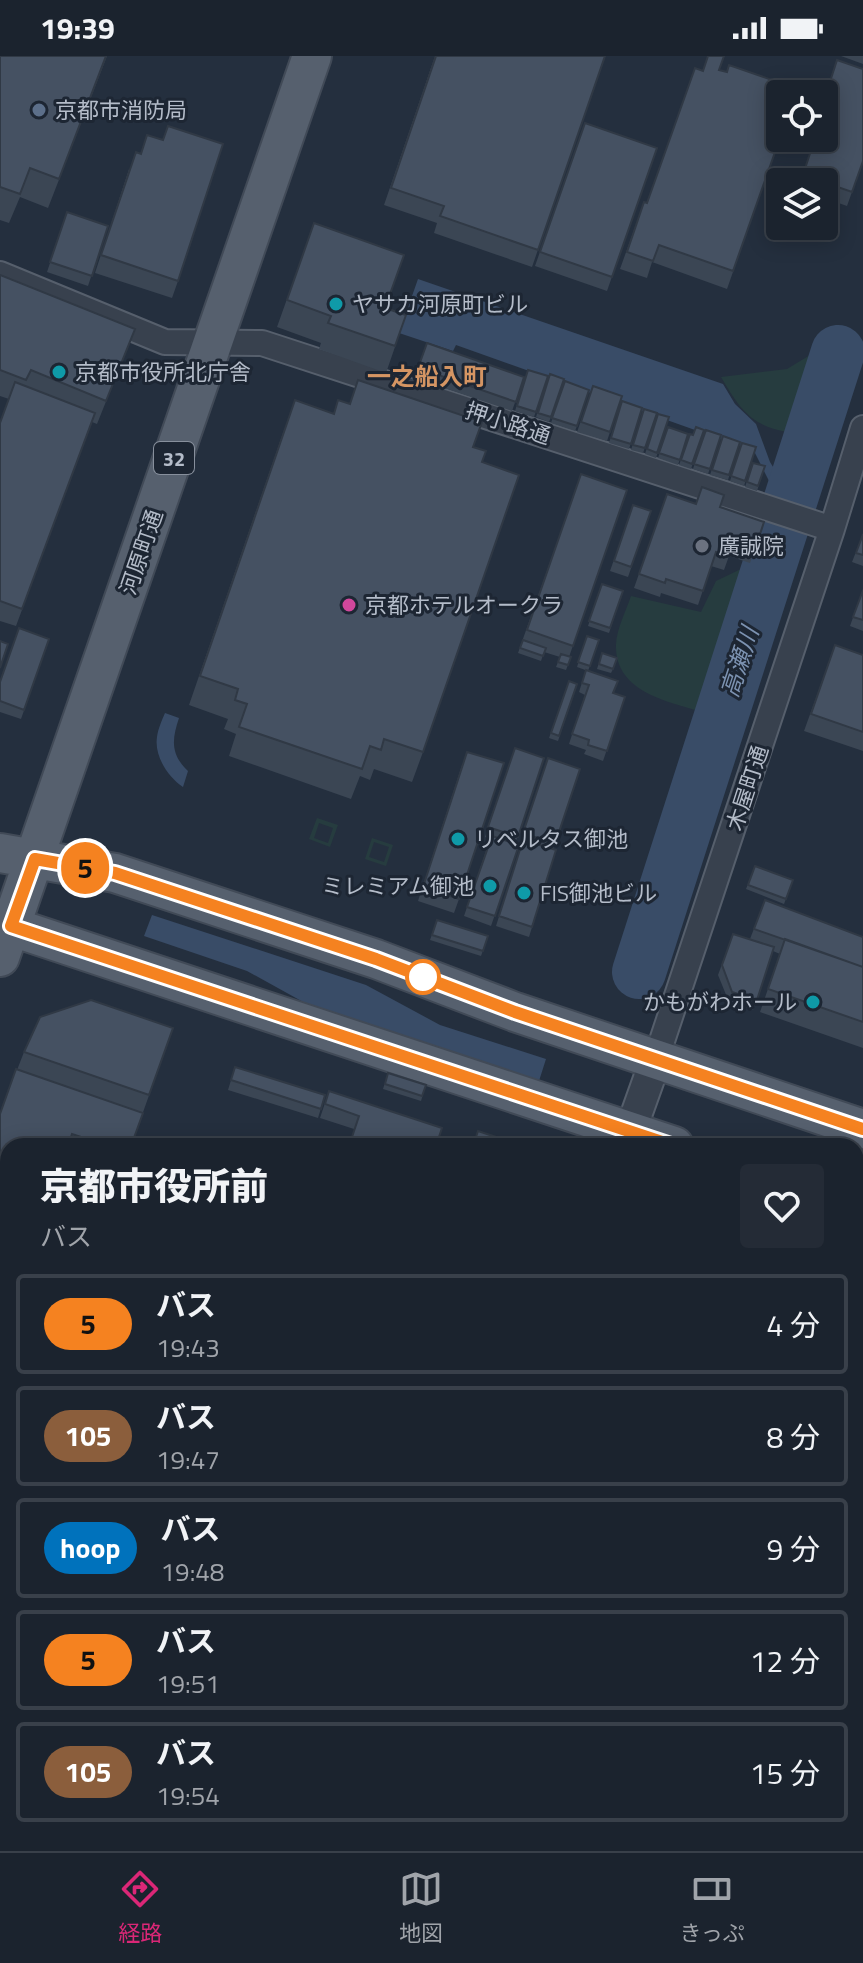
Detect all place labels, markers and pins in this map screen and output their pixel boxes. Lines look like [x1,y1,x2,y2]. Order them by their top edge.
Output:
place label: 京都市消防局 [55,93,187,127]
marker: 京都市消防局 [30,101,48,119]
place label: ヤサカ河原町ビル [352,287,528,321]
marker: ヤサカ河原町ビル [327,295,345,313]
place label: 京都市役所北庁舎 [75,355,251,389]
marker: 京都市役所北庁舎 [50,363,68,381]
place label: 廣誠院 [718,529,784,563]
marker: 廣誠院 [693,537,711,555]
place label: 京都ホテルオークラ [365,588,563,622]
marker: 京都ホテルオークラ [340,596,358,614]
place label: リベルタス御池 [474,822,628,856]
marker: リベルタス御池 [449,830,467,848]
place label: ミレミアム御池 [322,869,474,903]
place label: FIS御池ビル [540,876,657,910]
marker: ミレミアム御池 [481,877,499,895]
marker: FIS御池ビル [515,884,533,902]
unlabelled marker [406,960,440,994]
place label: かもがわホール [643,985,797,1019]
marker: かもがわホール [804,993,822,1011]

